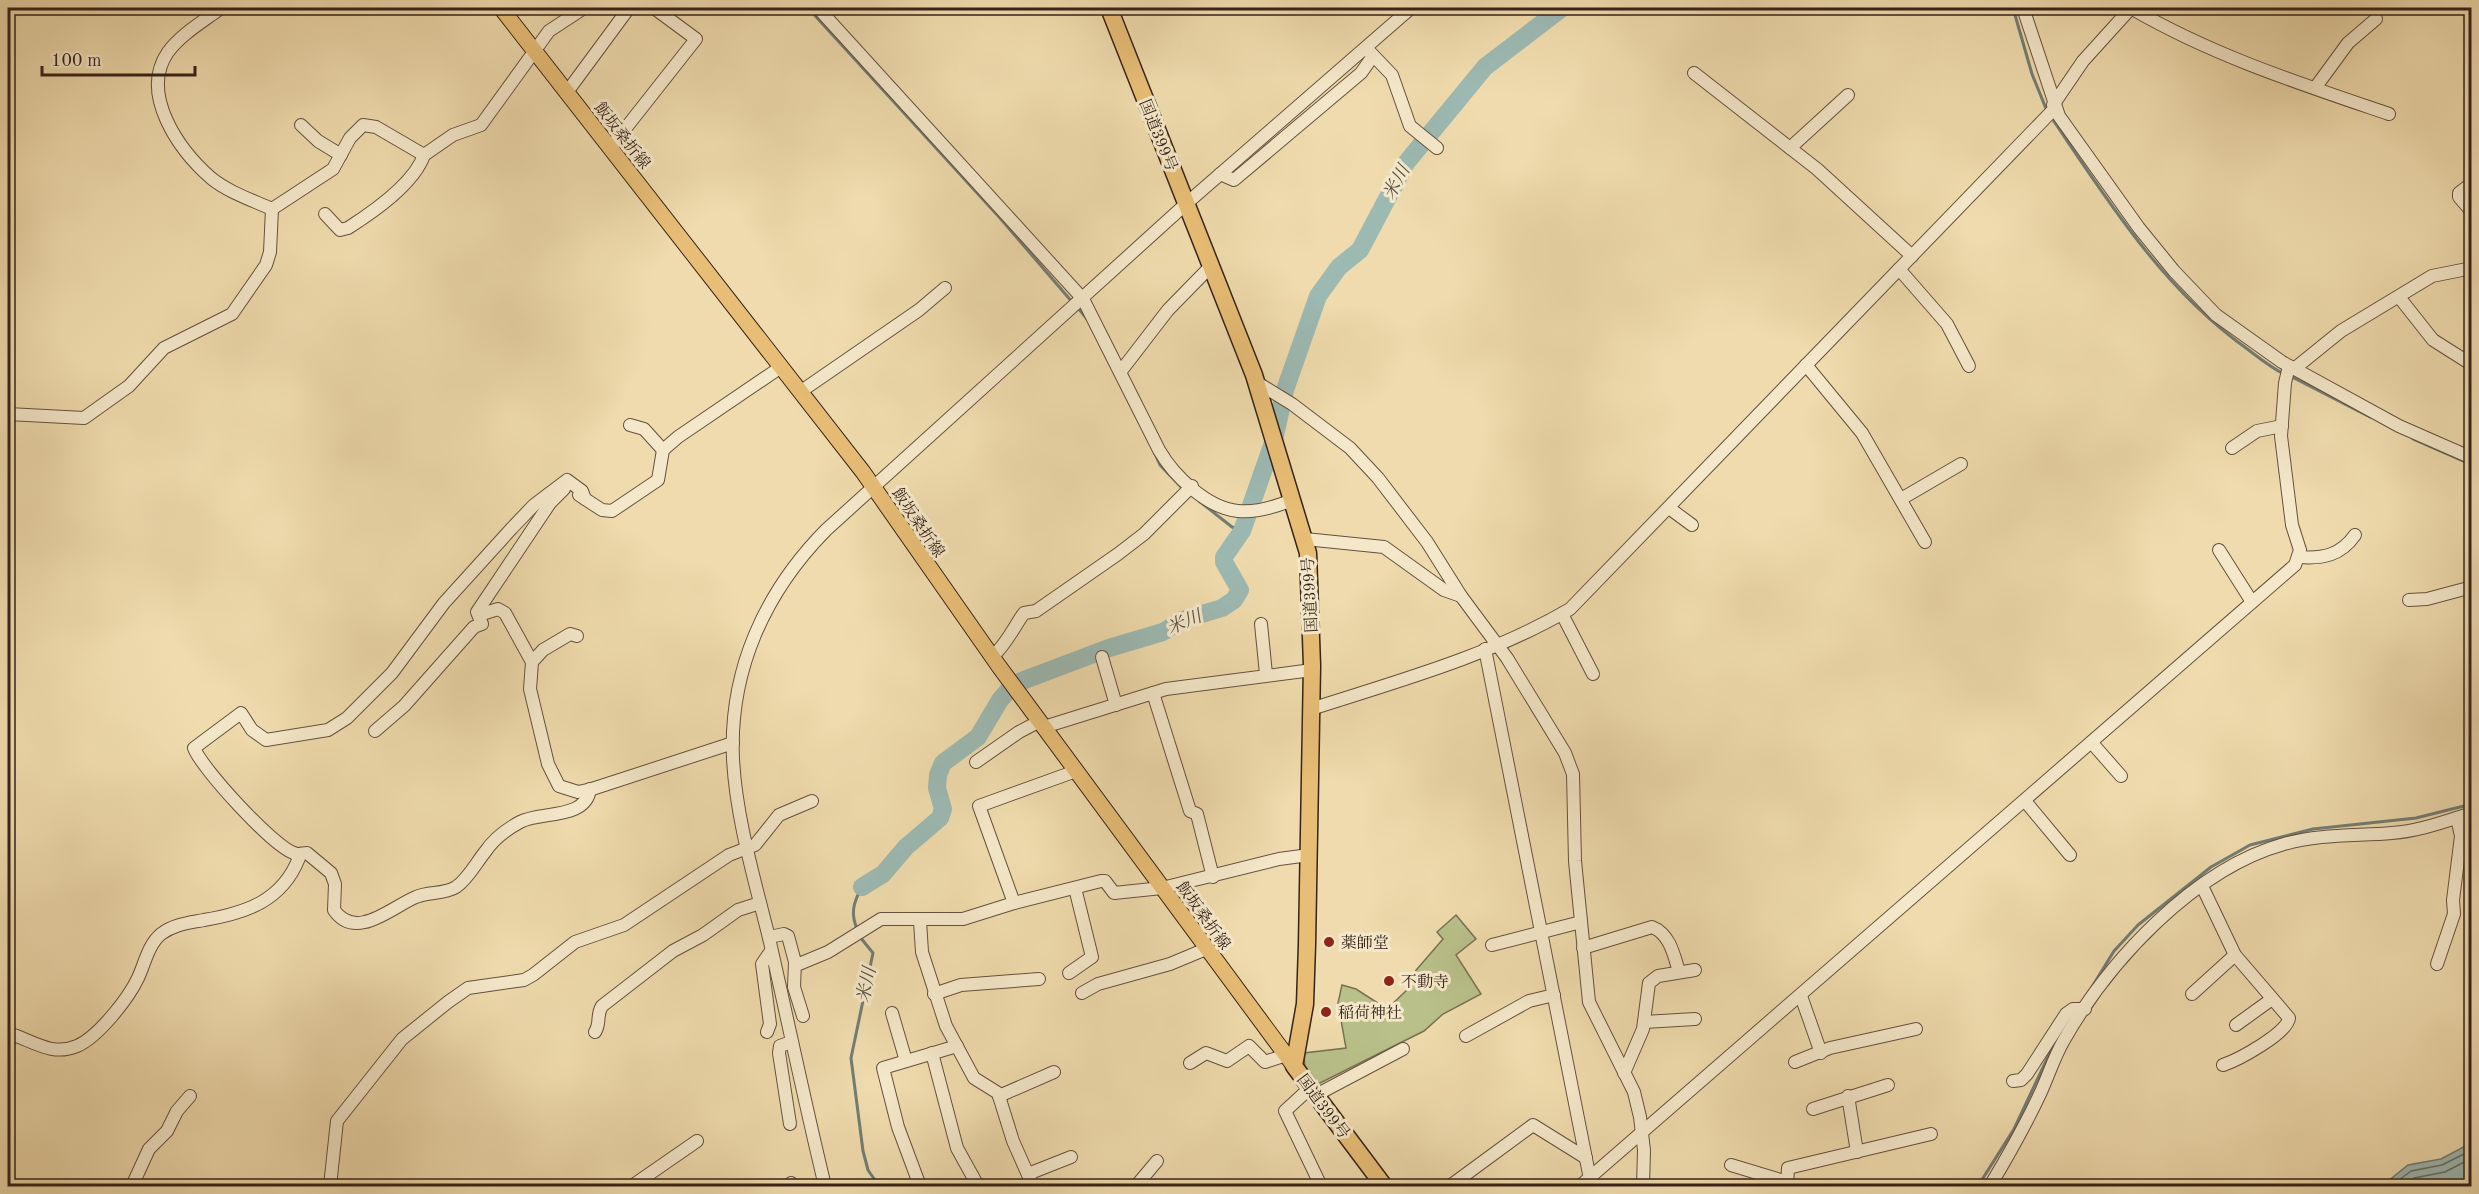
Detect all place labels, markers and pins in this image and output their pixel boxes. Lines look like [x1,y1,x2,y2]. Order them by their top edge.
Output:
place label: 薬師堂 [1341,934,1389,952]
marker: 薬師堂 [1322,935,1336,949]
place label: 不動寺 [1401,973,1449,991]
marker: 不動寺 [1382,974,1396,988]
place label: 稲荷神社 [1338,1004,1402,1022]
marker: 稲荷神社 [1319,1005,1333,1019]

